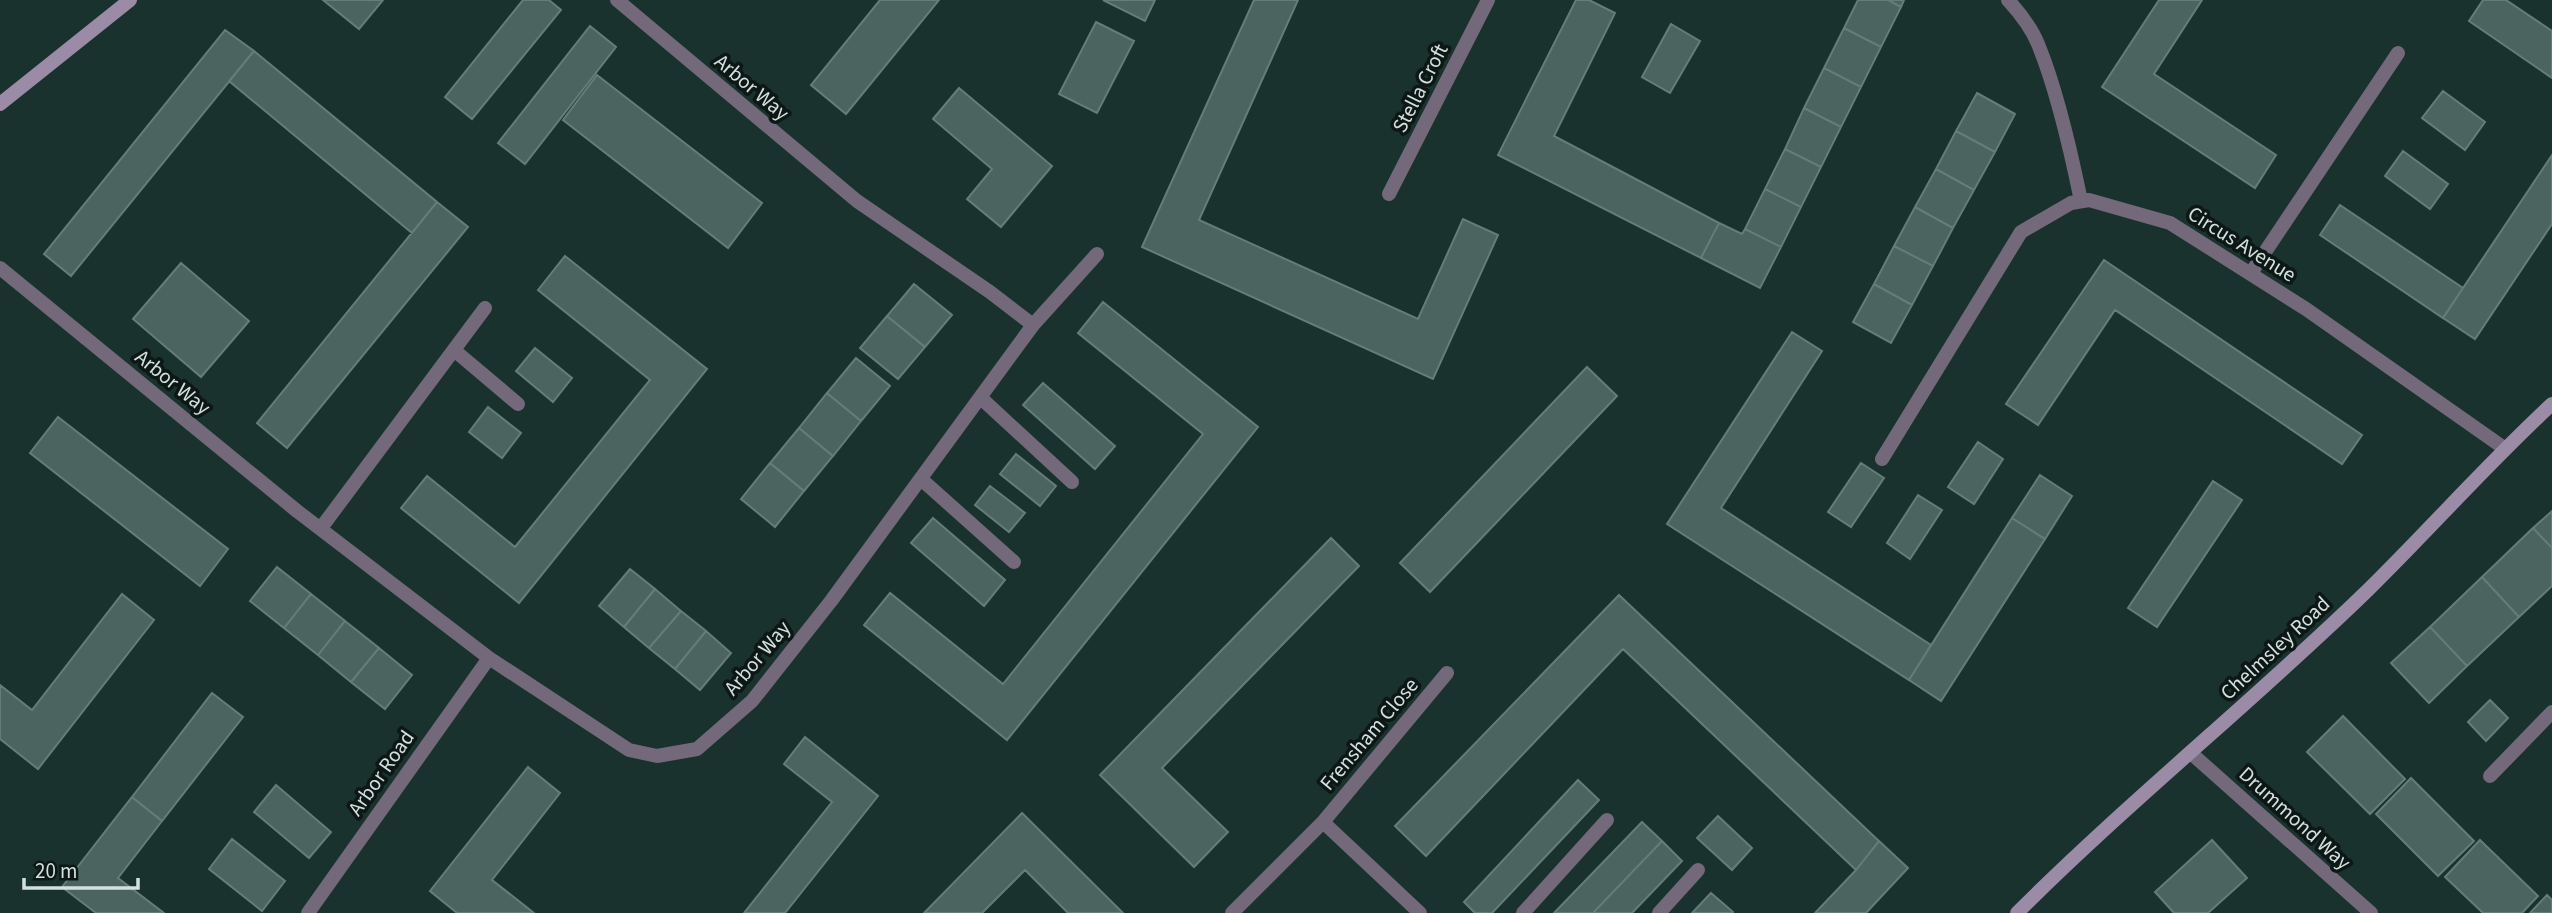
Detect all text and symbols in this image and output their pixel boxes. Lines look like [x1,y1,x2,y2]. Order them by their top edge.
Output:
street label: Stella Croft [1385,38,1455,138]
street label: Arbor Way [708,47,796,127]
street label: Circus Avenue [2182,199,2302,289]
street label: Arbor Way [129,342,217,422]
street label: Chelmsley Road [2213,589,2337,707]
street label: Arbor Way [717,614,797,702]
street label: Frensham Close [1313,671,1425,797]
street label: Arbor Road [341,724,421,822]
street label: Drummond Way [2232,759,2358,877]
scale bar [24,846,138,890]
text: 20 m [35,856,77,886]

